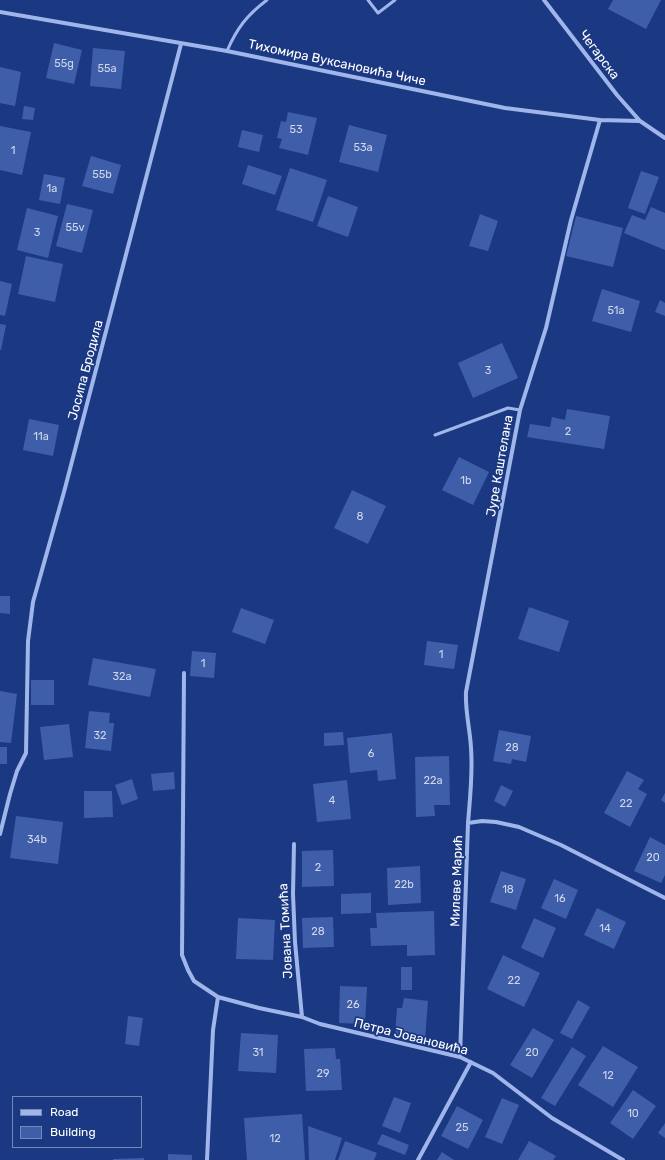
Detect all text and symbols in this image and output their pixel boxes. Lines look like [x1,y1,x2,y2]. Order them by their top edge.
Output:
street label: Чегарска [575,27,623,83]
street label: Тихомира Вуксановића Чиче [247,37,427,89]
house number: 55g [54,57,74,71]
house number: 55a [97,62,117,76]
house number: 53 [289,123,303,137]
house number: 53a [353,141,373,155]
house number: 1 [11,144,15,158]
house number: 55b [92,168,112,182]
house number: 1a [47,182,57,196]
house number: 55v [65,221,85,235]
house number: 3 [34,226,40,240]
house number: 51a [607,304,625,318]
street label: Јосипа Бродила [65,318,107,422]
house number: 3 [485,364,491,378]
street label: Јуре Каштелана [483,414,517,518]
house number: 2 [565,425,571,439]
house number: 11a [33,430,49,444]
house number: 1b [460,474,472,488]
house number: 8 [357,510,363,524]
house number: 1 [439,648,443,662]
house number: 1 [201,657,205,671]
house number: 32a [112,670,132,684]
house number: 32 [93,729,107,743]
house number: 28 [505,741,519,755]
house number: 6 [368,747,374,761]
house number: 22a [424,774,442,788]
house number: 4 [329,794,335,808]
house number: 22 [620,797,632,811]
house number: 34b [27,833,47,847]
street label: Милеве Марић [448,835,466,927]
house number: 20 [646,851,660,865]
house number: 2 [315,861,321,875]
house number: 22b [394,878,414,892]
street label: Јована Томића [276,883,296,979]
house number: 18 [502,883,514,897]
house number: 16 [554,892,566,906]
house number: 14 [599,922,611,936]
house number: 28 [311,925,325,939]
house number: 22 [508,974,520,988]
house number: 26 [346,998,360,1012]
street label: Петра Јовановића [352,1015,470,1059]
house number: 31 [252,1046,264,1060]
house number: 20 [525,1046,539,1060]
house number: 29 [317,1067,329,1081]
house number: 12 [602,1069,614,1083]
legend [12,1096,142,1148]
text: Road [50,1105,78,1119]
house number: 10 [627,1107,639,1121]
house number: 25 [456,1121,468,1135]
text: Building [50,1125,96,1139]
house number: 12 [269,1132,281,1146]

